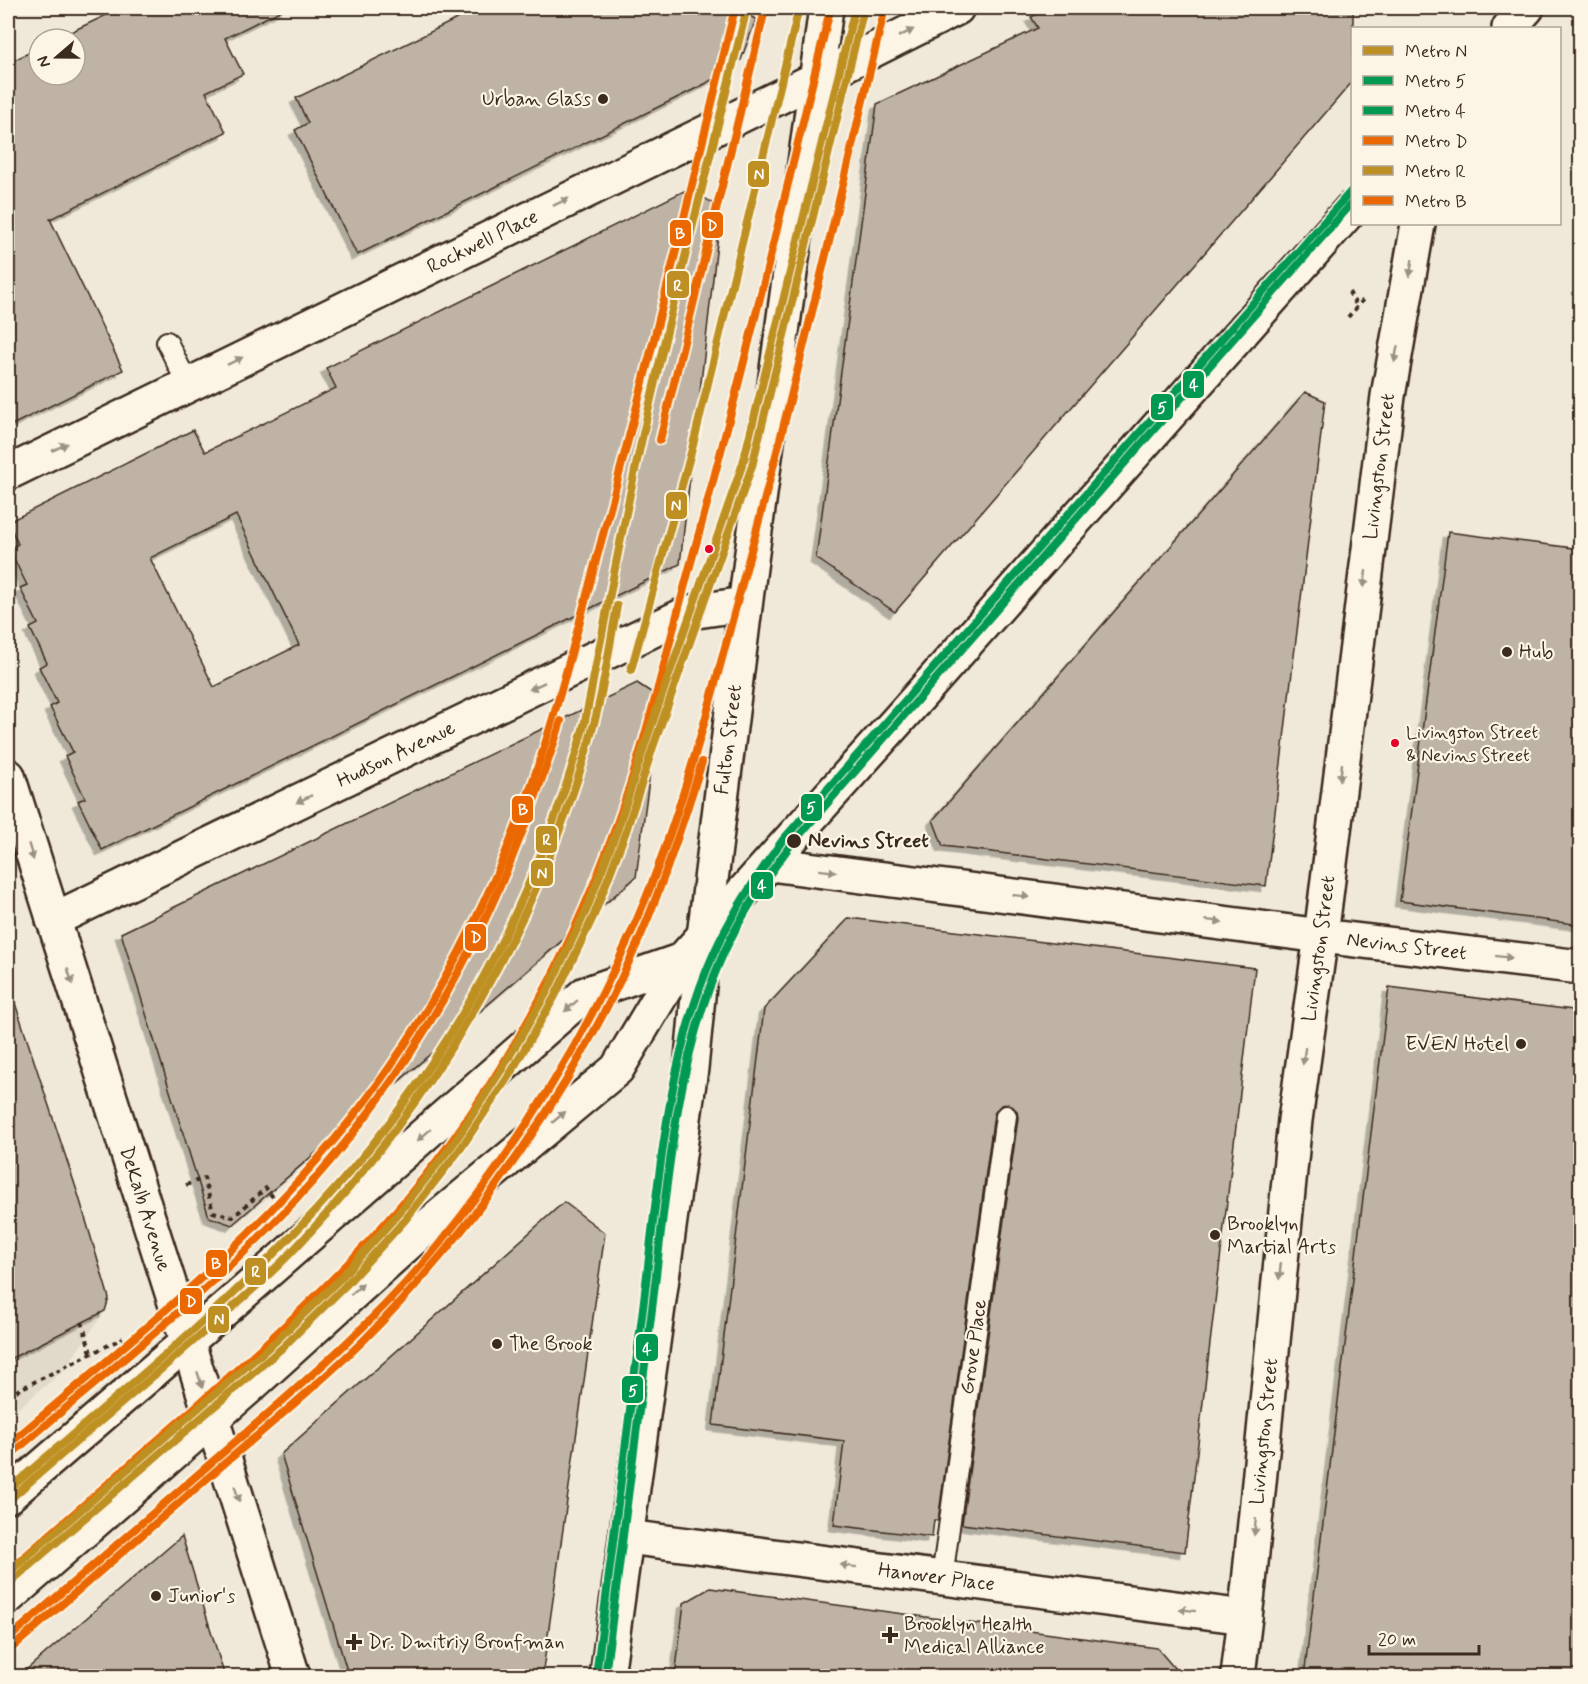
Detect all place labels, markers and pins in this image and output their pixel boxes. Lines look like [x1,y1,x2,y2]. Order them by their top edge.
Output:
place label: Urban Glass [482,86,591,113]
marker: Urban Glass [596,92,610,106]
unlabelled marker [703,543,715,555]
place label: Hub [1519,639,1553,666]
marker: Hub [1500,645,1514,659]
place label: Livingston Street & Nevins Street [1406,721,1539,768]
marker: Livingston Street & Nevins Street [1389,737,1401,749]
place label: Nevins Street [808,828,929,855]
marker: Nevins Street [785,832,803,850]
place label: EVEN Hotel [1406,1031,1509,1058]
marker: EVEN Hotel [1514,1037,1528,1051]
place label: Brooklyn Martial Arts [1227,1211,1336,1261]
marker: Brooklyn Martial Arts [1208,1228,1222,1242]
place label: The Brook [509,1331,593,1358]
marker: The Brook [490,1337,504,1351]
place label: Junior's [168,1583,235,1610]
marker: Junior's [149,1589,163,1603]
place label: Brooklyn Health Medical Alliance [904,1611,1045,1661]
marker: Brooklyn Health Medical Alliance [881,1626,899,1644]
place label: Dr. Dmitriy Bronfman [368,1629,565,1656]
marker: Dr. Dmitriy Bronfman [345,1633,363,1651]

